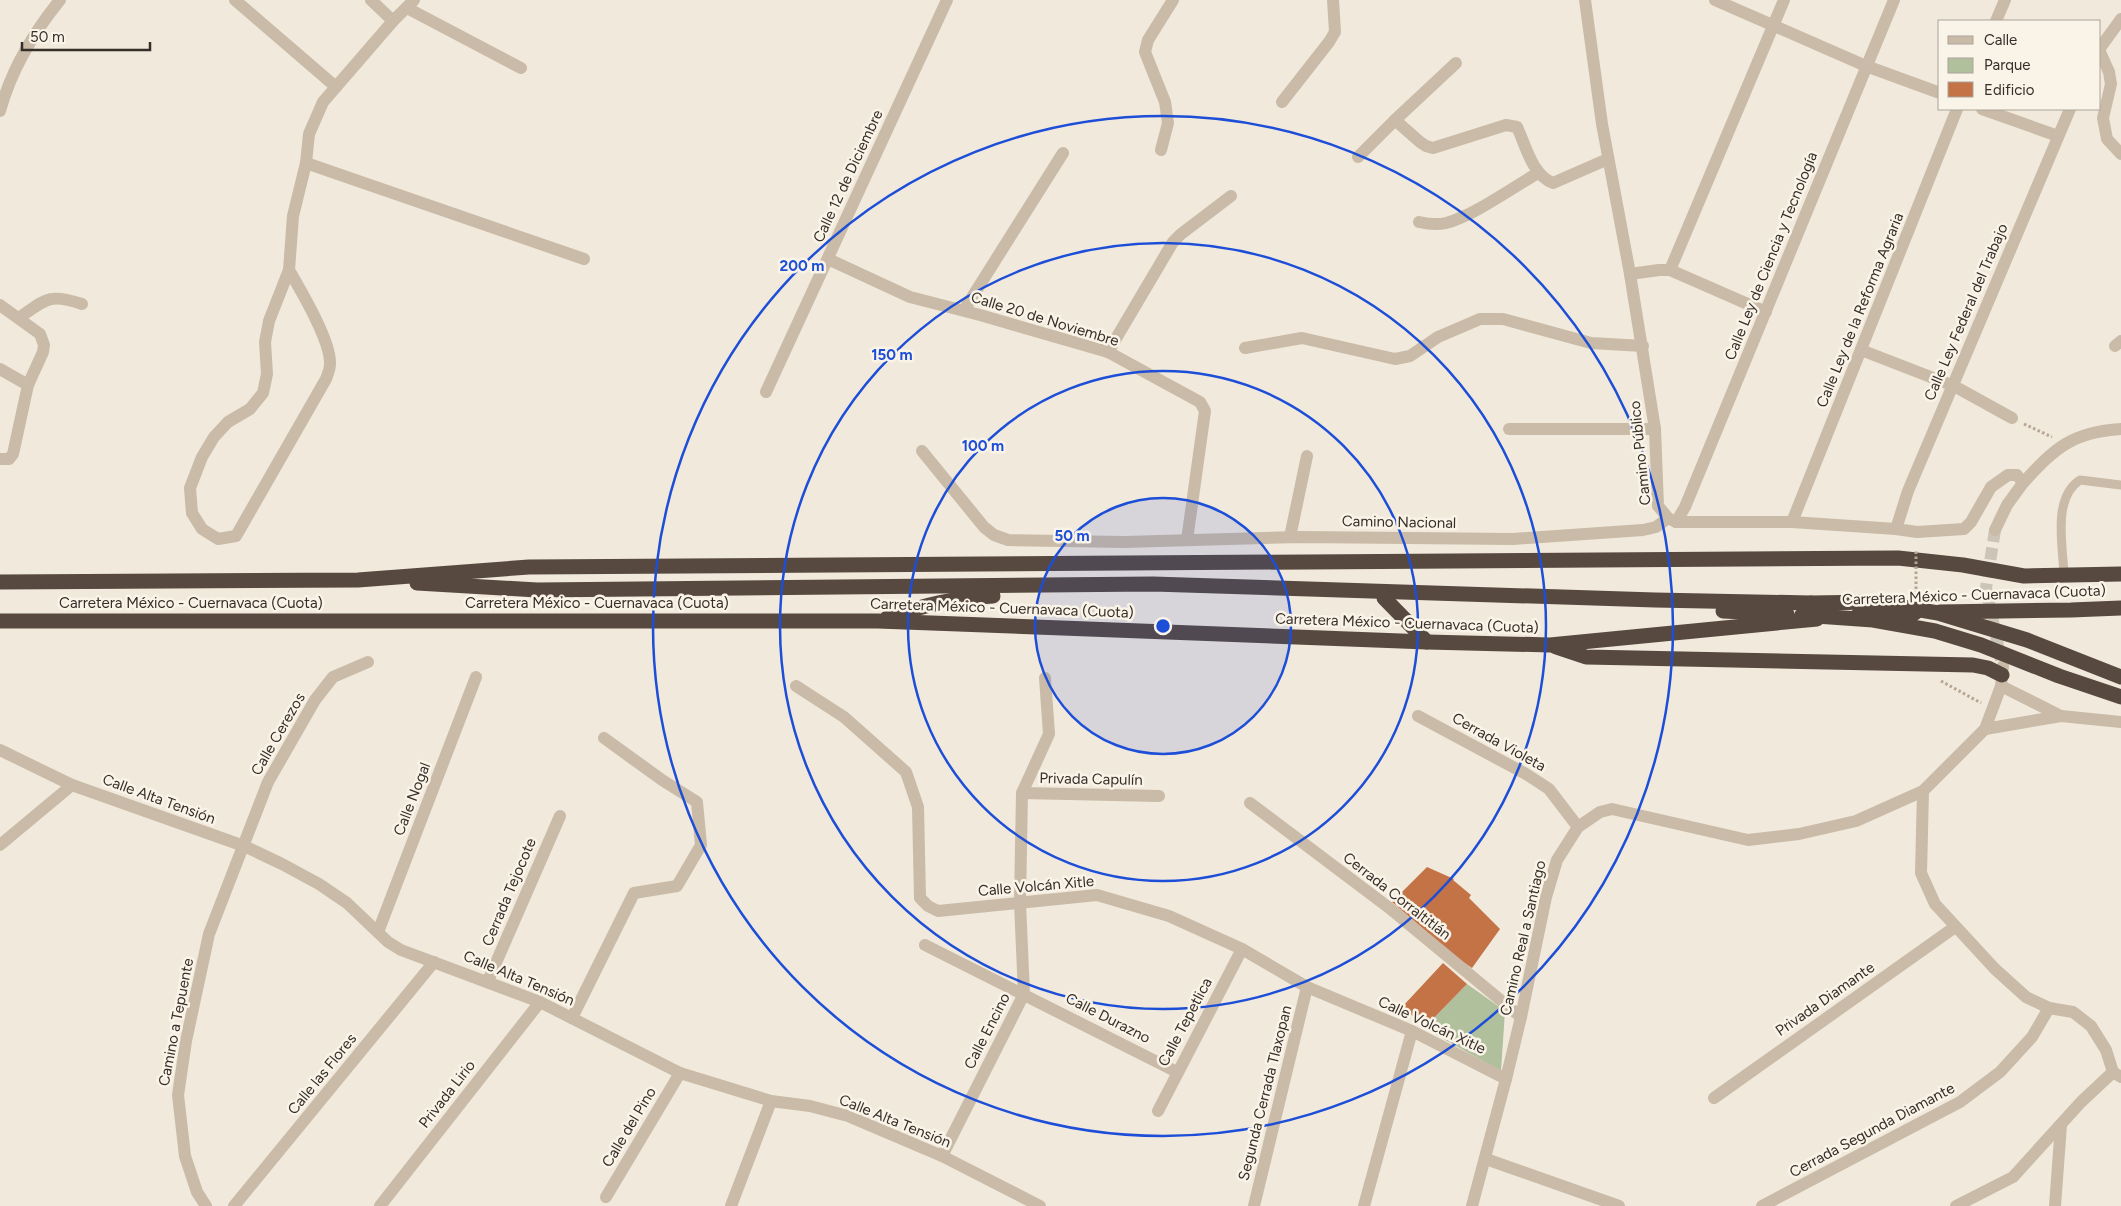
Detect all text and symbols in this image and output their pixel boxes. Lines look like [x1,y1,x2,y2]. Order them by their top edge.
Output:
scale bar [22,20,150,52]
legend [1938,20,2101,110]
text: 50 m [30,28,65,46]
text: Calle [1984,31,2017,49]
text: Parque [1984,56,2031,74]
text: Edificio [1984,81,2035,99]
street label: Calle 12 de Diciembre [809,107,887,245]
street label: Calle Ley de Ciencia y Tecnología [1721,149,1821,363]
street label: Calle Ley de la Reforma Agraria [1813,210,1907,410]
street label: Calle Ley Federal del Trabajo [1920,220,2012,403]
text: 200 m [780,257,824,275]
street label: Calle 20 de Noviembre [969,288,1121,350]
text: 150 m [871,346,913,364]
street label: Camino Público [1626,400,1654,506]
text: 100 m [962,437,1004,455]
street label: Camino Nacional [1342,512,1456,532]
text: 50 m [1054,527,1090,545]
street label: Carretera México - Cuernavaca (Cuota) [1842,581,2106,609]
street label: Carretera México - Cuernavaca (Cuota) [59,594,323,612]
street label: Carretera México - Cuernavaca (Cuota) [465,594,729,612]
street label: Carretera México - Cuernavaca (Cuota) [870,594,1134,622]
street label: Carretera México - Cuernavaca (Cuota) [1275,609,1539,637]
centre of rings [1154,617,1172,635]
street label: Calle Cerezos [247,690,309,778]
street label: Cerrada Violeta [1449,709,1549,775]
street label: Calle Nogal [390,760,434,838]
street label: Privada Capulín [1039,769,1143,789]
street label: Calle Alta Tensión [100,770,218,828]
street label: Cerrada Tejocote [478,835,540,949]
street label: Cerrada Corraltitlán [1340,848,1454,944]
street label: Camino Real a Santiago [1496,858,1550,1017]
street label: Calle Volcán Xitle [977,872,1095,900]
street label: Calle Alta Tensión [461,946,577,1010]
street label: Camino a Tepuente [155,956,197,1088]
street label: Privada Diamante [1772,958,1878,1040]
street label: Calle Tepetlica [1154,975,1216,1069]
street label: Calle Durazno [1063,989,1154,1047]
street label: Calle Encino [960,990,1014,1072]
street label: Calle Volcán Xitle [1375,992,1489,1058]
street label: Segunda Cerrada Tlaxopan [1235,1004,1295,1182]
street label: Calle las Flores [284,1030,360,1118]
street label: Privada Lirio [415,1056,479,1132]
street label: Cerrada Segunda Diamante [1787,1079,1957,1181]
street label: Calle del Pino [598,1083,660,1170]
street label: Calle Alta Tensión [837,1090,953,1152]

